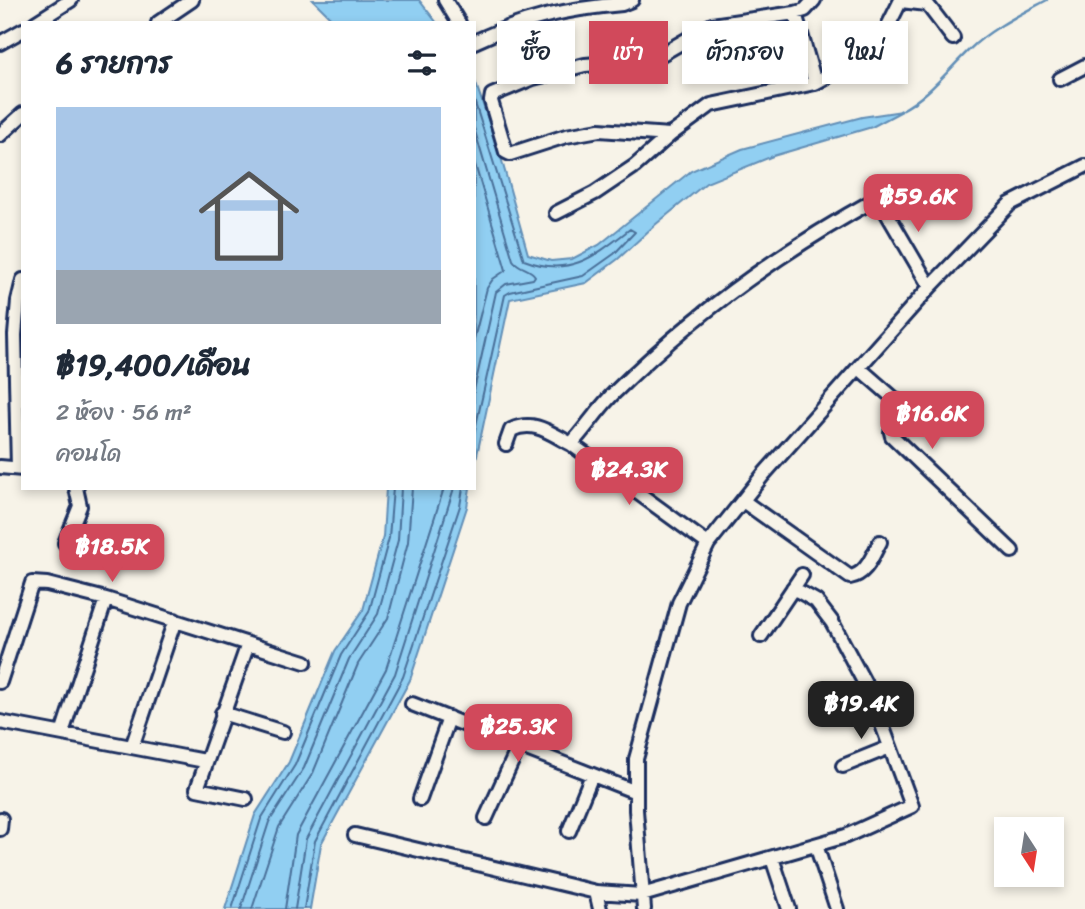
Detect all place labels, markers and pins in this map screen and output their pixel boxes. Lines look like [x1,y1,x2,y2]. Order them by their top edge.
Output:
pin: ฿59.6K [861,174,975,234]
pin: ฿16.6K [875,392,989,451]
pin: ฿24.3K [572,448,686,507]
pin: ฿18.5K [55,524,169,584]
pin: ฿19.4K [804,682,918,741]
pin: ฿25.3K [461,704,575,764]

